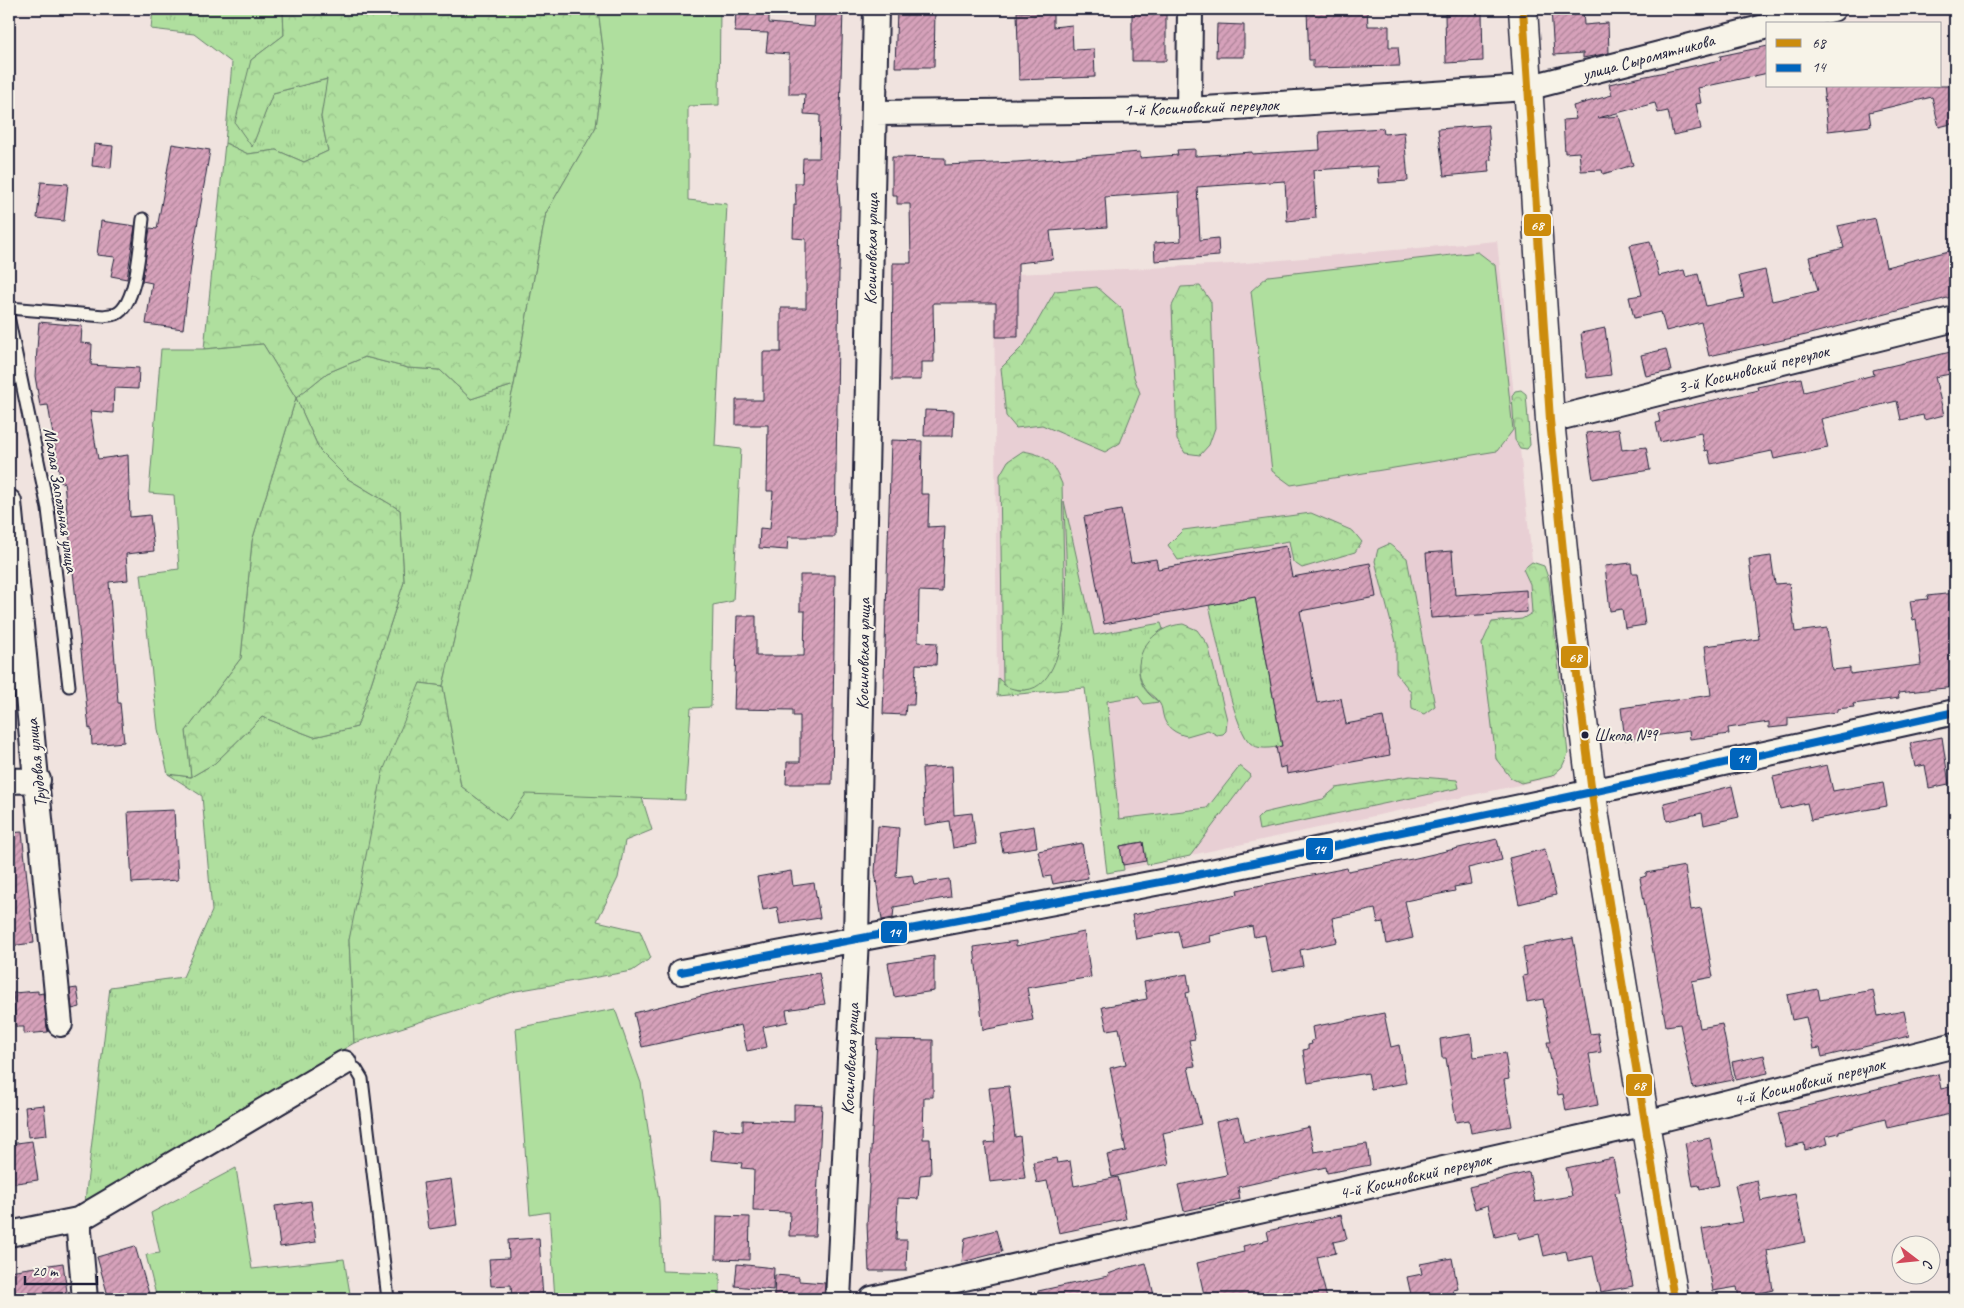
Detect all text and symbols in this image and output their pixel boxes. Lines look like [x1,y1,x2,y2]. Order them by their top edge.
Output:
legend [1766,22,1942,88]
street label: улица Сыромятникова [1579,28,1718,85]
text: 68 [1812,34,1827,53]
text: 14 [1812,58,1827,77]
street label: 1-й Косиновский переулок [1123,93,1281,121]
street label: Косиновская улица [859,191,883,305]
line badge: 68 [1523,213,1552,237]
text: 68 [1531,217,1545,234]
street label: 3-й Косиновский переулок [1675,339,1833,398]
street label: Малая Запольная улица [39,426,83,575]
street label: Косиновская улица [851,596,875,710]
line badge: 68 [1560,645,1589,669]
text: 68 [1569,649,1583,666]
street label: Трудовая улица [20,717,52,808]
place label: Школа №9 [1594,725,1659,746]
marker: Школа №9 [1580,730,1590,740]
line badge: 14 [1729,747,1758,771]
text: 14 [1737,750,1751,767]
line badge: 14 [1305,837,1334,861]
text: 14 [1313,841,1327,858]
line badge: 14 [880,920,908,944]
text: 14 [888,924,902,941]
street label: Косиновская улица [836,1001,864,1115]
street label: 4-й Косиновский переулок [1731,1052,1889,1111]
line badge: 68 [1625,1073,1653,1097]
text: 68 [1633,1077,1647,1094]
street label: 4-й Косиновский переулок [1337,1147,1495,1204]
north arrow [1892,1236,1942,1286]
scale bar [25,1253,98,1285]
text: С [1918,1258,1937,1271]
text: 20 m [32,1262,59,1281]

